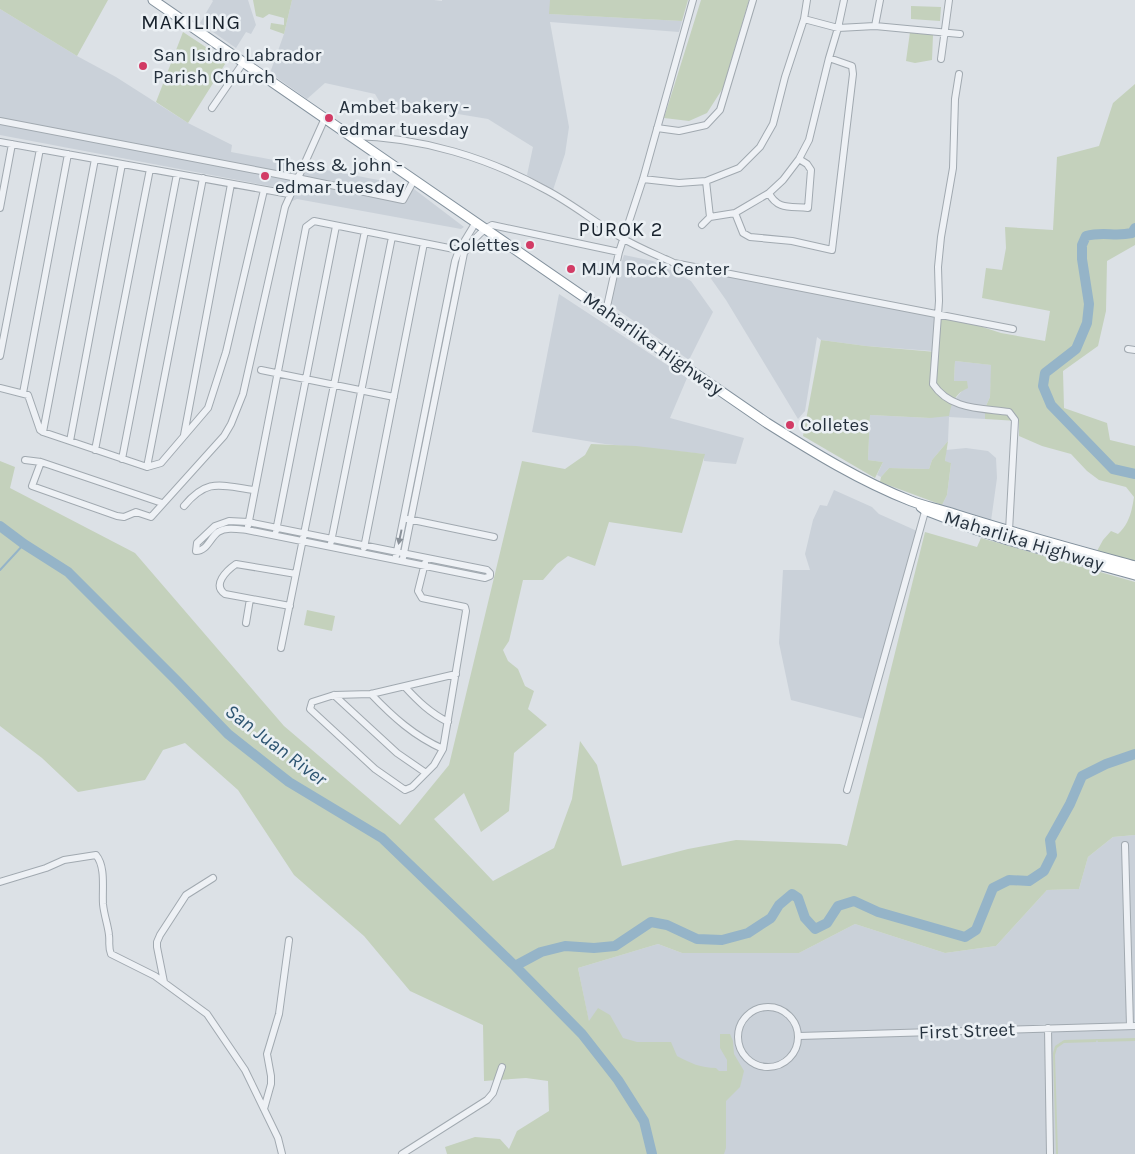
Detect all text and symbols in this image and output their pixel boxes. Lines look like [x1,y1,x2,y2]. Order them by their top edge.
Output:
district label: MAKILING [141,10,241,34]
place label: San Isidro Labrador Parish Church [153,44,321,88]
marker: San Isidro Labrador Parish Church [137,60,149,72]
place label: Ambet bakery - edmar tuesday [339,96,469,140]
marker: Ambet bakery - edmar tuesday [323,112,335,124]
place label: Thess & john - edmar tuesday [275,154,405,198]
marker: Thess & john - edmar tuesday [259,170,271,182]
district label: PUROK 2 [579,218,663,241]
place label: Colettes [449,234,520,256]
marker: Colettes [524,239,536,251]
place label: MJM Rock Center [581,258,729,280]
marker: MJM Rock Center [565,263,577,275]
street label: Maharlika Highway [579,287,727,401]
place label: Colletes [800,414,869,436]
marker: Colletes [784,419,796,431]
street label: Maharlika Highway [942,506,1107,576]
one-way arrow [396,530,404,545]
water label: San Juan River [221,699,332,791]
street label: First Street [918,1018,1016,1044]

